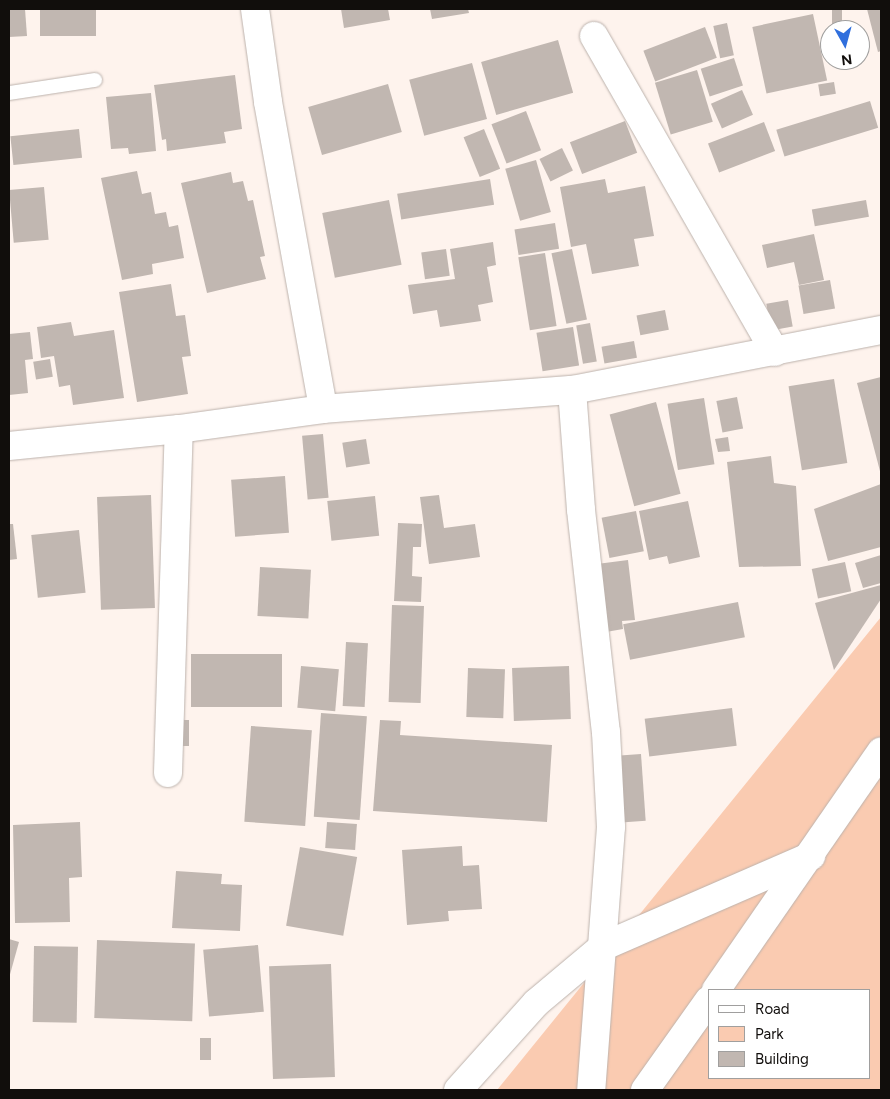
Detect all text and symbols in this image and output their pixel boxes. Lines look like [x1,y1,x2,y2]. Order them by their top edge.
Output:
north arrow [820,20,870,70]
text: N [840,50,853,68]
legend [708,989,870,1079]
text: Road [755,1000,790,1018]
text: Park [755,1025,784,1043]
text: Building [755,1050,809,1068]

